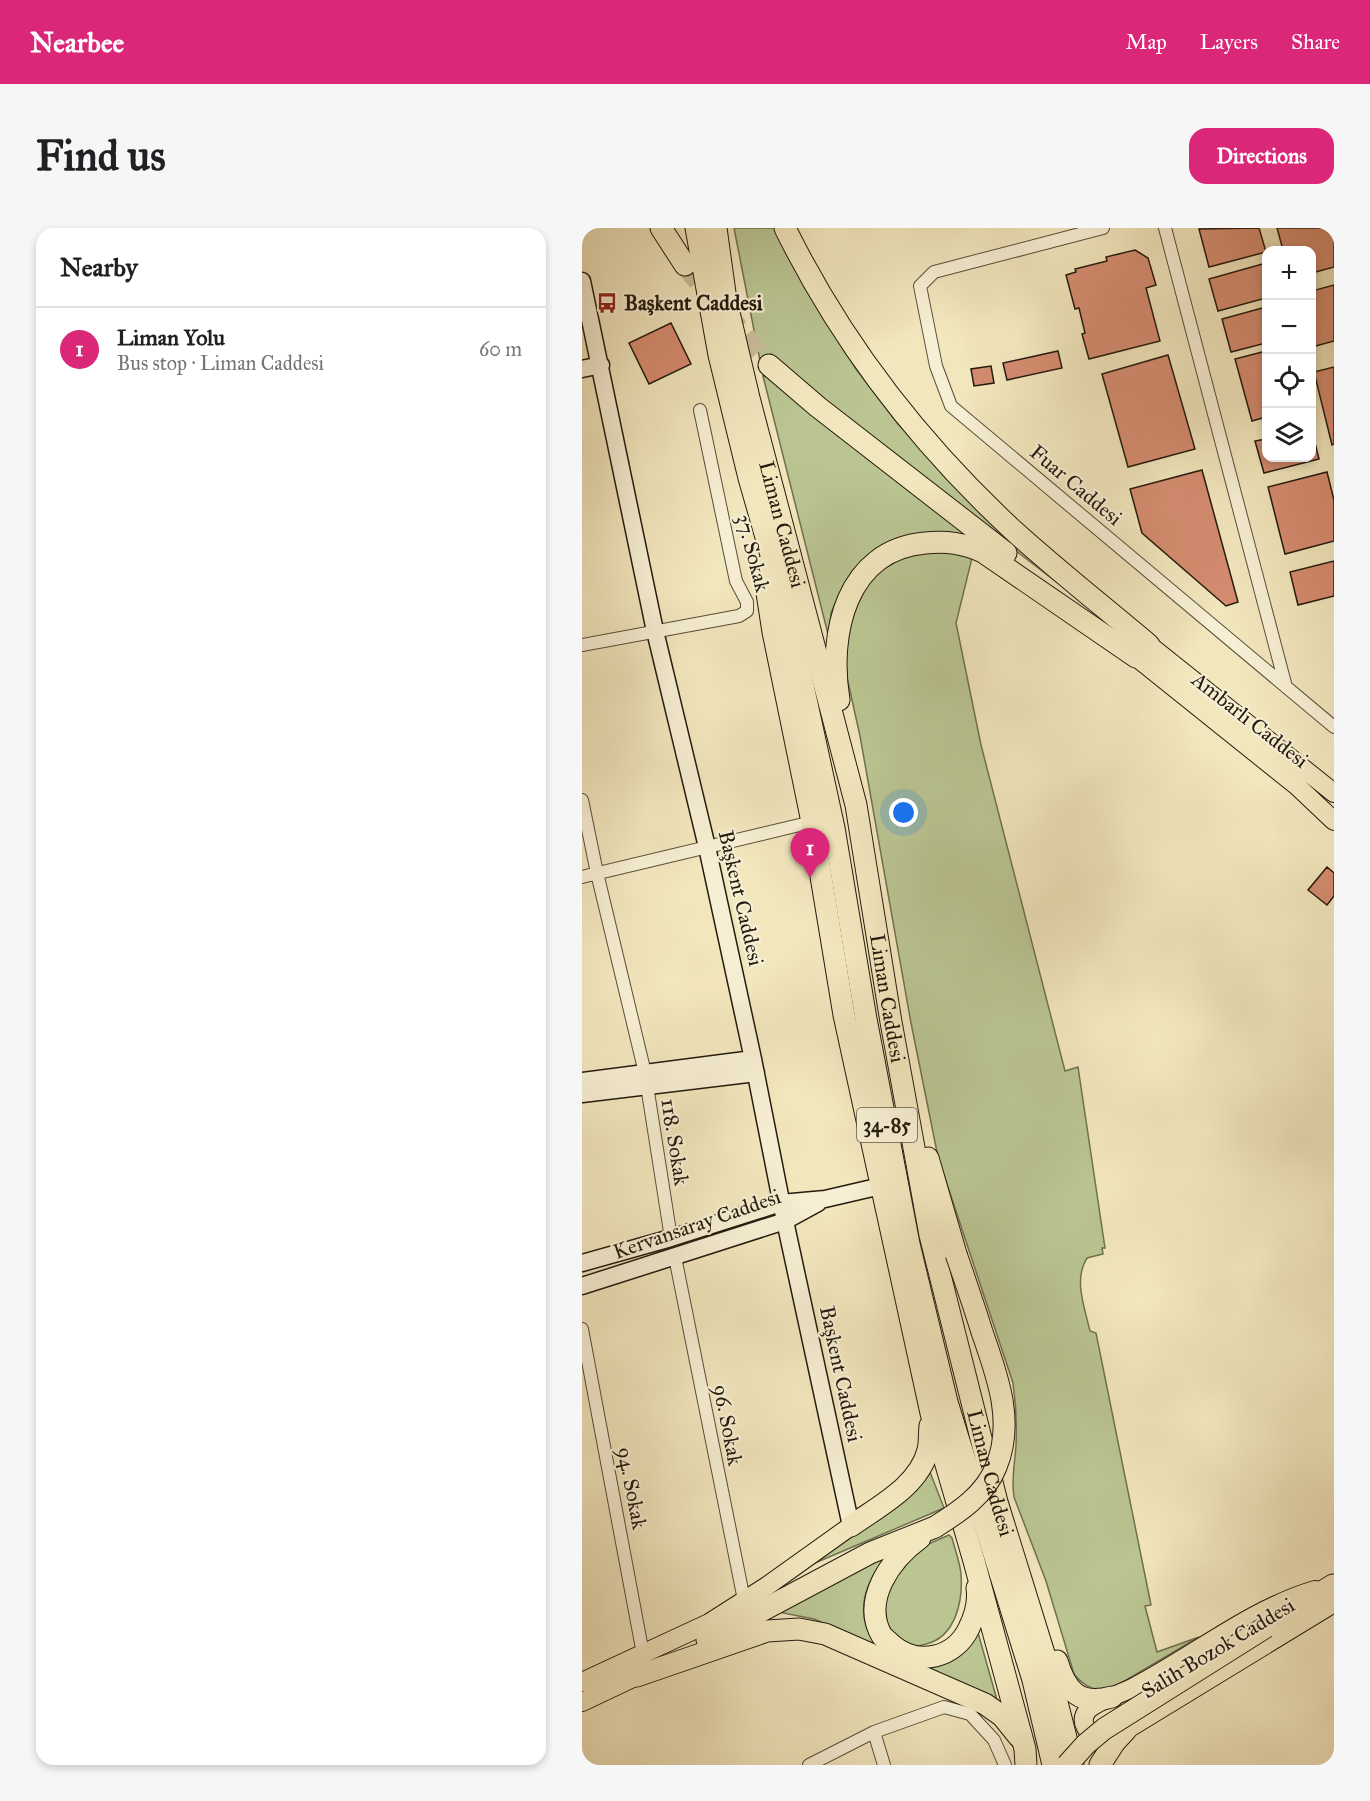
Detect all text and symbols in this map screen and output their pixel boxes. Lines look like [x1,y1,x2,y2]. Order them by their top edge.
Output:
text: Nearbee [30,25,124,60]
text: Map [1126,29,1167,55]
text: Layers [1200,29,1258,55]
text: Share [1291,29,1340,55]
button: Directions [1189,128,1334,184]
text: Find us [36,130,166,182]
map controls [1262,246,1316,462]
button: + [1262,246,1316,300]
text: Nearby [60,251,138,283]
place label: Başkent Caddesi [624,290,763,316]
bus stop icon: Başkent Caddesi [595,291,619,315]
button: − [1262,300,1316,354]
text: Liman Yolu [117,324,225,351]
text: 1 [76,337,83,361]
text: 60 m [479,337,522,361]
text: Bus stop · Liman Caddesi [117,351,324,375]
button: locate [1262,354,1316,408]
button: layers [1262,408,1316,462]
street label: Fuar Caddesi [1025,439,1128,531]
street label: Liman Caddesi [753,458,811,591]
street label: 37. Sokak [730,511,776,595]
street label: Ambarlı Caddesi [1186,666,1314,774]
your location [889,798,918,827]
street label: Başkent Caddesi [713,828,769,969]
pin: 1 [790,828,830,878]
street label: Liman Caddesi [864,932,911,1065]
street label: 118. Sokak [655,1097,695,1188]
road number: 34-85 [857,1108,917,1142]
street label: Kervansaray Caddesi [610,1183,784,1265]
street label: Başkent Caddesi [814,1304,868,1445]
street label: 96. Sokak [707,1382,749,1468]
street label: Liman Caddesi [961,1407,1020,1540]
street label: 94. Sokak [611,1445,653,1532]
street label: Salih Bozok Caddesi [1137,1592,1300,1704]

